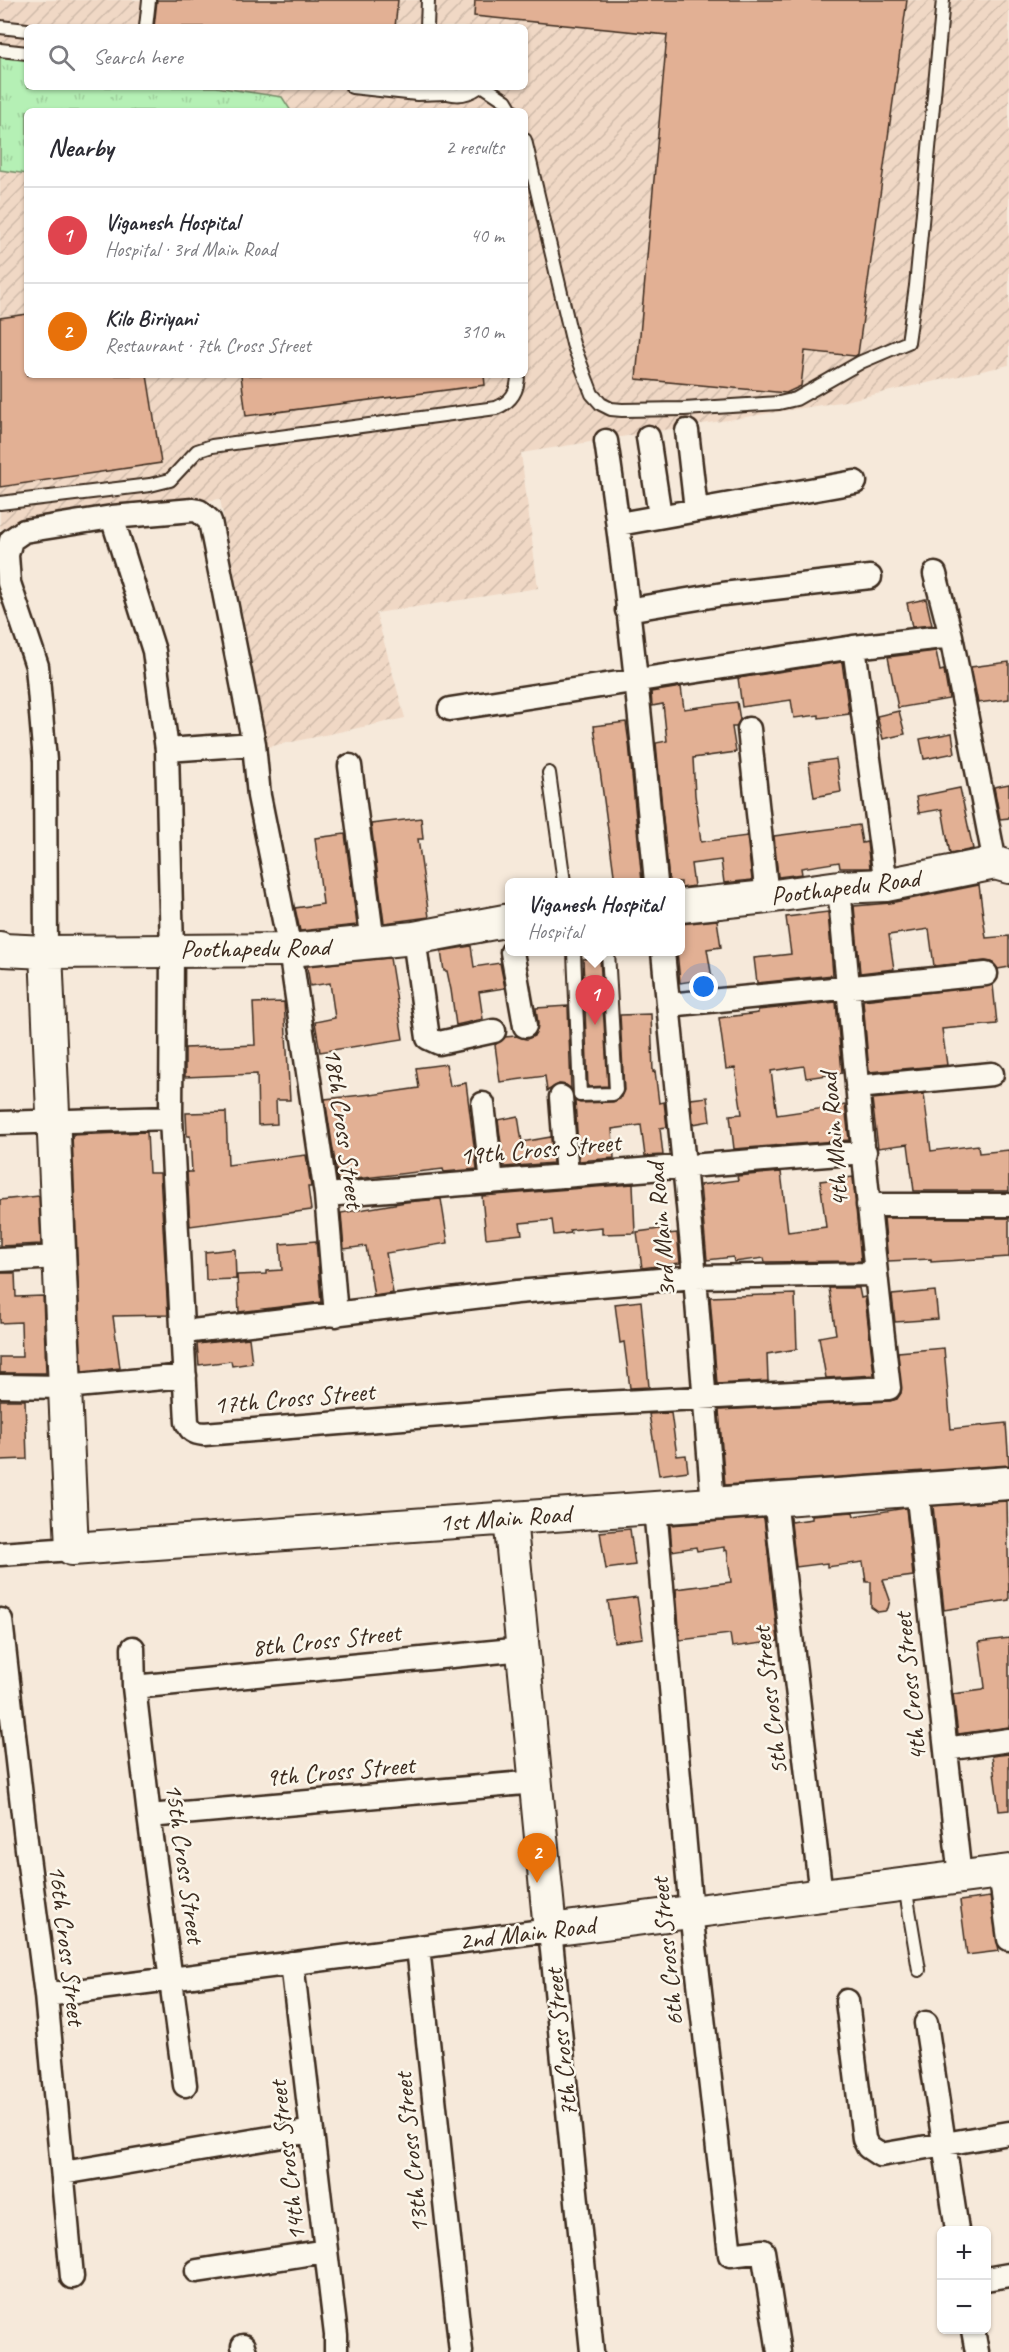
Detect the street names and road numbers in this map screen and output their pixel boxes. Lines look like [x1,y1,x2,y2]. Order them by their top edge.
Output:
street label: Poothapedu Road [769,861,925,912]
street label: Poothapedu Road [180,930,334,966]
street label: 18th Cross Street [316,1046,372,1212]
street label: 4th Main Road [811,1068,856,1209]
street label: 19th Cross Street [458,1125,624,1172]
street label: 3rd Main Road [638,1158,683,1298]
street label: 17th Cross Street [212,1374,378,1421]
street label: 1st Main Road [438,1497,576,1539]
street label: 4th Cross Street [886,1609,934,1763]
street label: 8th Cross Street [250,1616,404,1664]
street label: 5th Cross Street [744,1623,795,1777]
street label: 9th Cross Street [264,1748,418,1794]
street label: 15th Cross Street [157,1781,213,1947]
street label: 16th Cross Street [41,1863,93,2029]
street label: 6th Cross Street [643,1874,691,2028]
street label: 2nd Main Road [457,1908,601,1958]
street label: 7th Cross Street [537,1965,585,2119]
street label: 13th Cross Street [386,2069,436,2235]
street label: 14th Cross Street [261,2077,313,2243]

